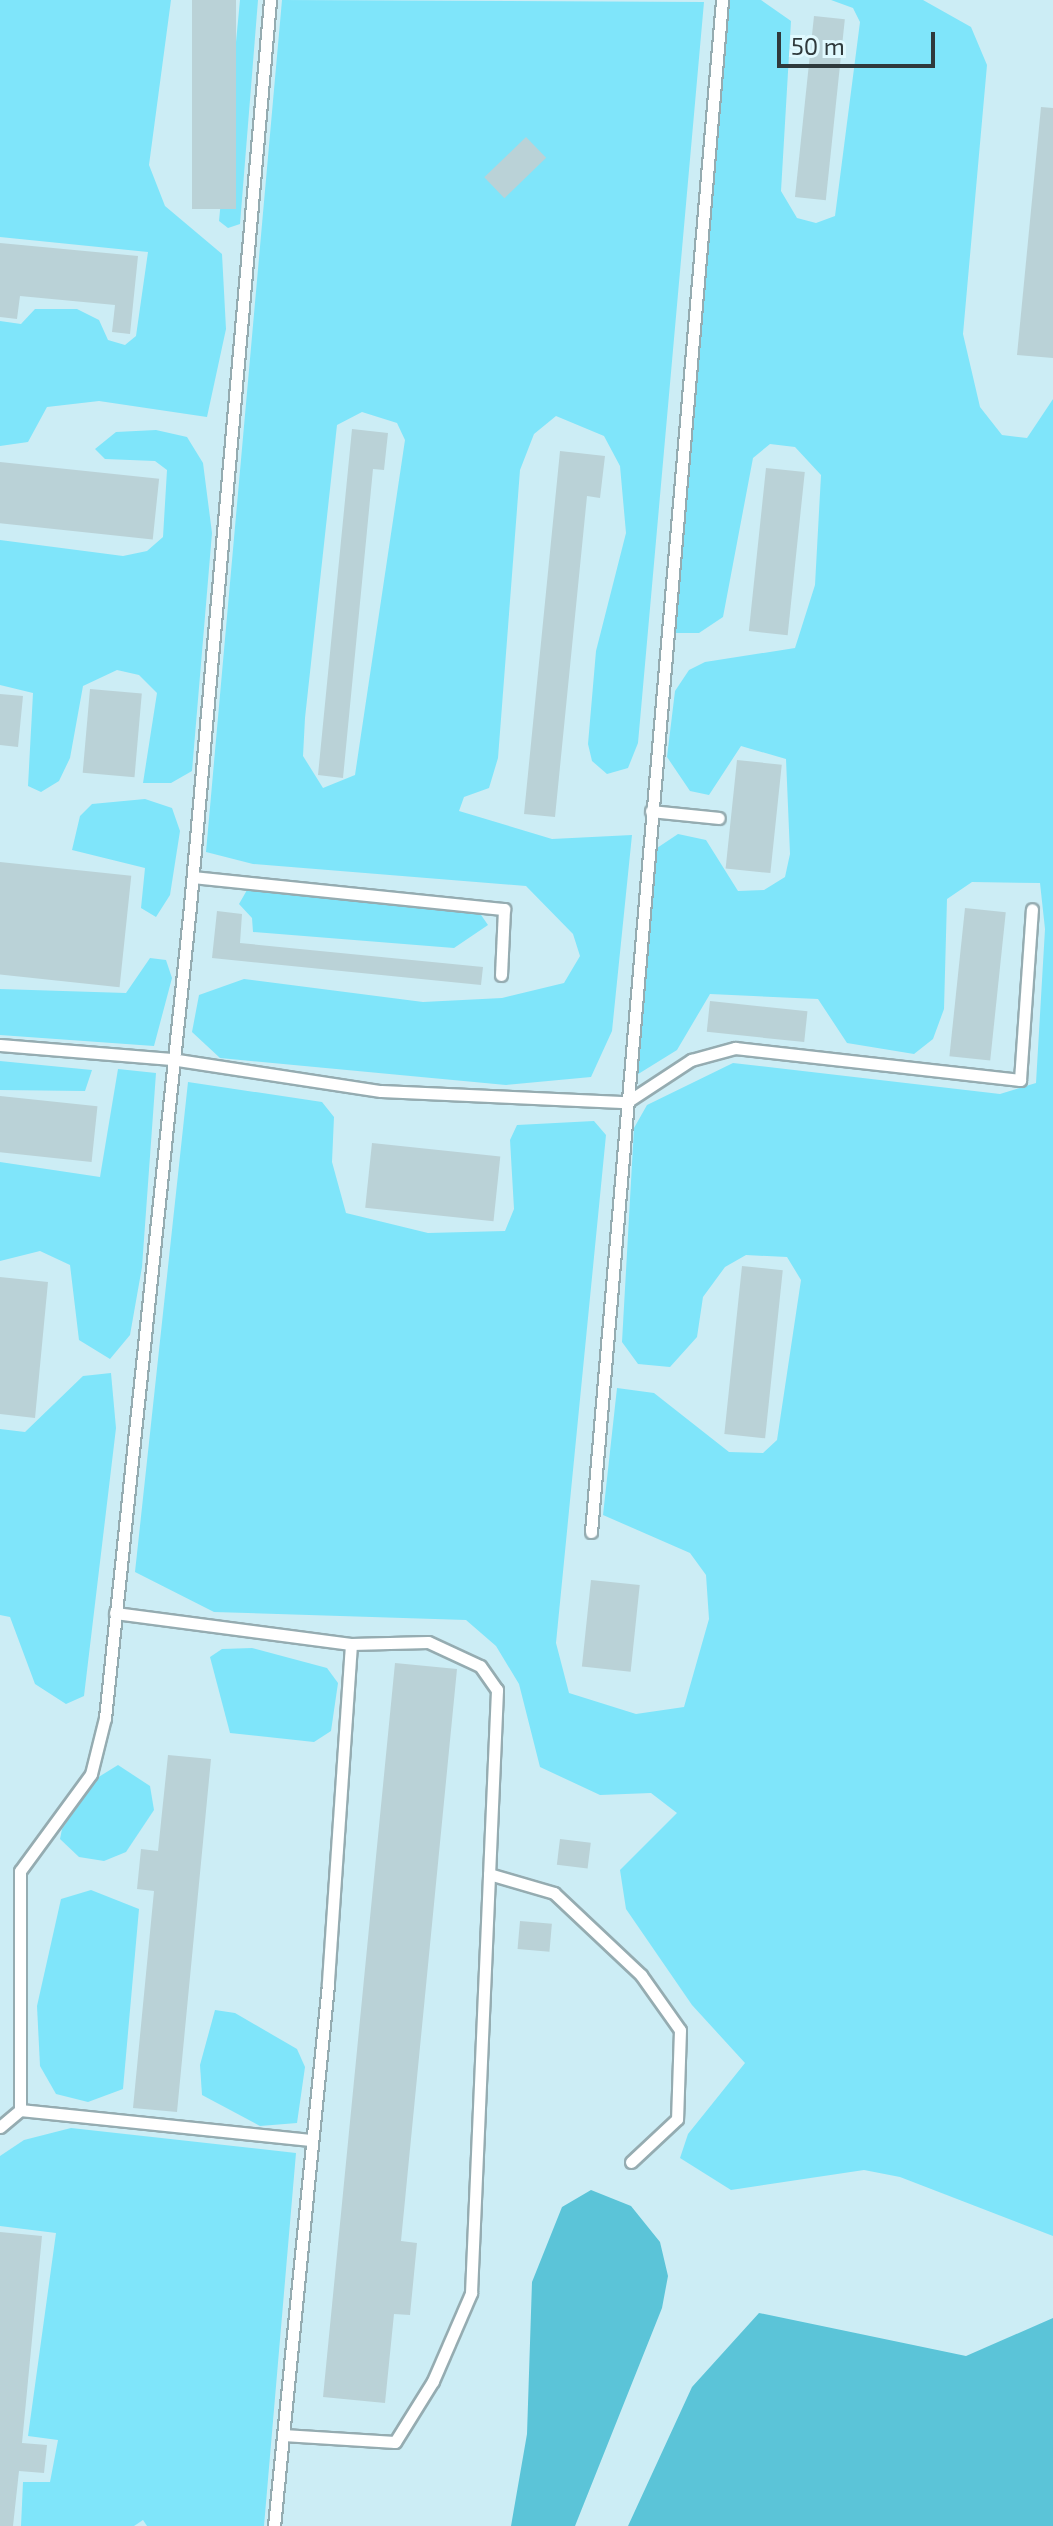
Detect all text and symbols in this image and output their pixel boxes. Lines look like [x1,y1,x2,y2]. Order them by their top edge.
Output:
scale bar [781,16,939,66]
text: 50 m [791,31,845,60]

